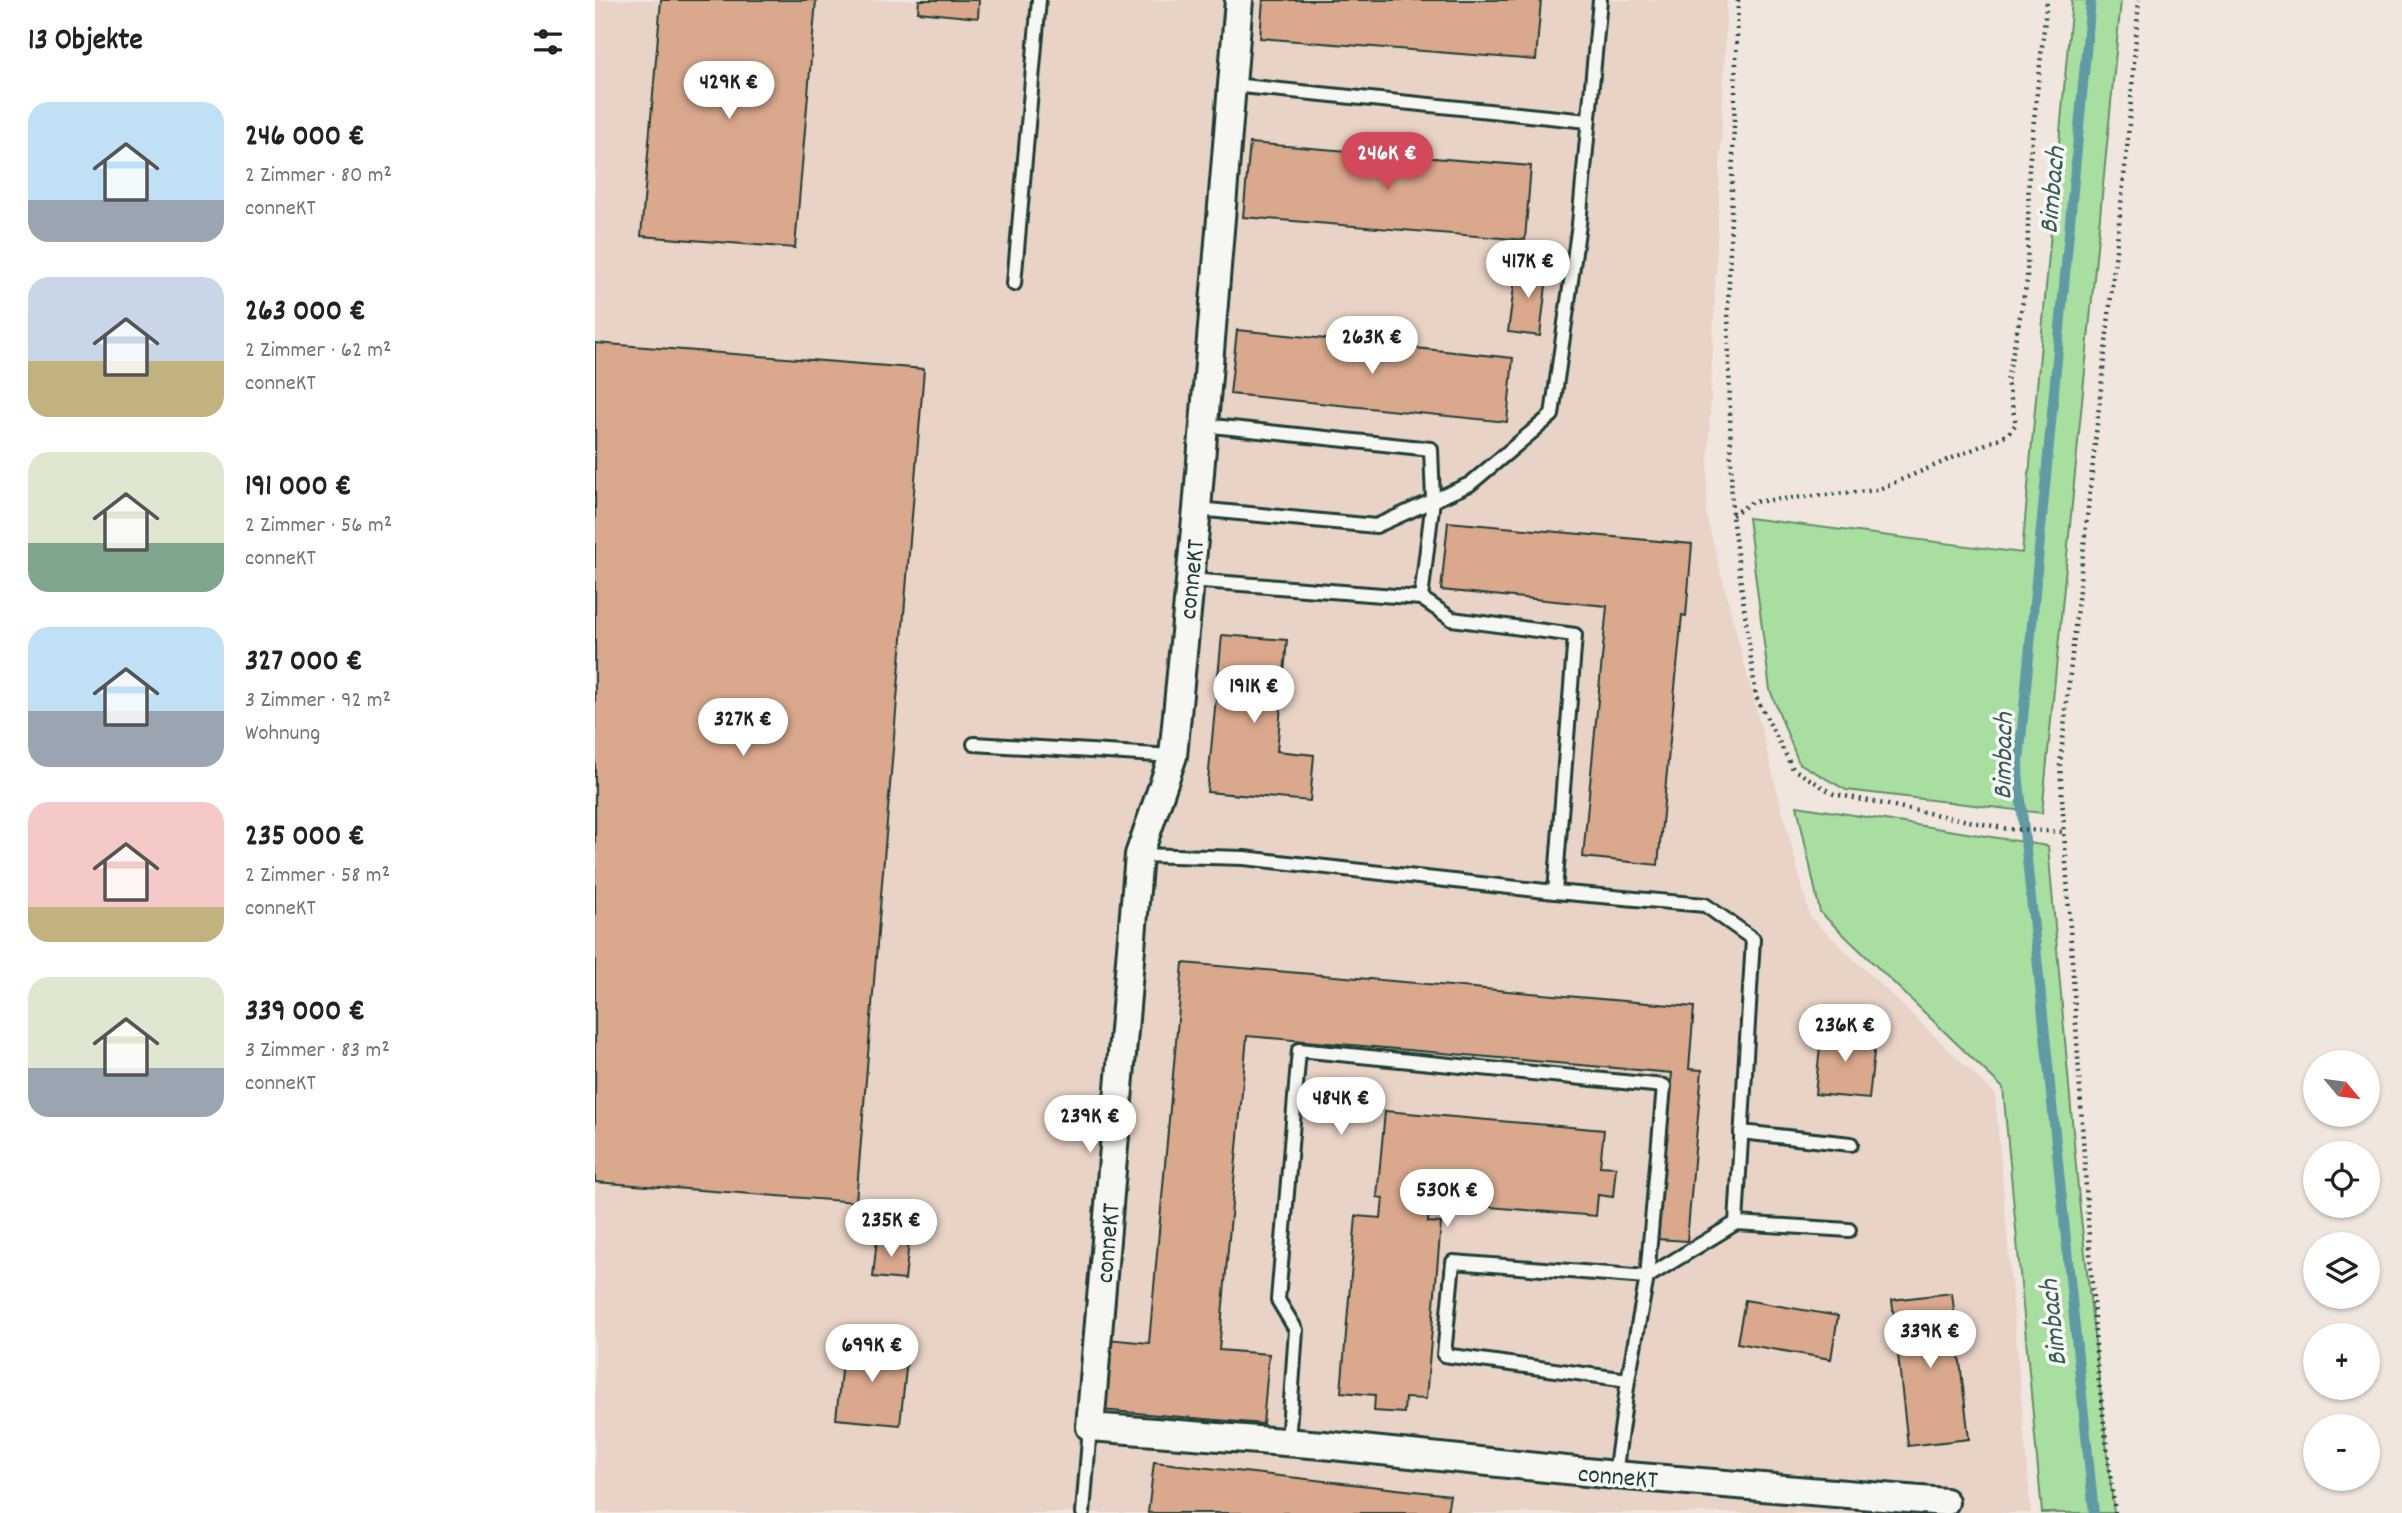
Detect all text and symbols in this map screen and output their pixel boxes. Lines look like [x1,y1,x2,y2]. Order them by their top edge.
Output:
text: 13 Objekte [28,21,143,64]
icon: filters [529,23,567,61]
pin: 429K € [672,61,786,121]
text: 429K € [700,67,758,100]
text: 246 000 € [245,117,365,160]
icon: home [84,130,168,214]
pin: 246K € [1330,132,1444,192]
text: 246K € [1357,138,1417,171]
water label: Bimbach [2031,144,2079,235]
text: 2 Zimmer · 80 m² [245,160,392,193]
text: conneKT [245,193,316,226]
pin: 417K € [1471,240,1585,300]
text: 417K € [1502,246,1554,279]
text: 263 000 € [245,292,366,335]
icon: home [84,305,168,389]
pin: 263K € [1315,316,1429,376]
text: 263K € [1342,322,1402,355]
text: 2 Zimmer · 62 m² [245,335,392,368]
text: conneKT [245,368,316,401]
text: 191 000 € [245,467,351,510]
icon: home [84,480,168,564]
text: 2 Zimmer · 56 m² [245,510,392,543]
street label: conneKT [1171,537,1216,621]
text: conneKT [245,543,316,576]
text: 327 000 € [245,642,362,685]
icon: home [84,655,168,739]
pin: 191K € [1197,666,1311,725]
text: 191K € [1229,671,1279,704]
text: 3 Zimmer · 92 m² [245,685,391,718]
pin: 327K € [686,698,800,758]
text: 327K € [714,704,772,737]
water label: Bimbach [1985,711,2027,800]
text: Wohnung [245,718,320,751]
text: 235 000 € [245,817,365,860]
icon: home [84,830,168,914]
text: 2 Zimmer · 58 m² [245,860,390,893]
text: conneKT [245,893,316,926]
text: 339 000 € [245,992,365,1035]
pin: 236K € [1788,1004,1902,1064]
icon: home [84,1005,168,1089]
text: 236K € [1815,1010,1875,1043]
text: 3 Zimmer · 83 m² [245,1035,390,1068]
north arrow [2303,1050,2380,1127]
map controls [2303,1050,2380,1491]
text: conneKT [245,1068,316,1101]
pin: 484K € [1284,1078,1398,1137]
text: 484K € [1312,1083,1370,1116]
pin: 239K € [1033,1096,1147,1155]
text: 239K € [1060,1101,1120,1134]
button: locate [2303,1141,2380,1218]
pin: 530K € [1390,1170,1504,1229]
text: 530K € [1416,1175,1478,1208]
pin: 235K € [834,1200,948,1259]
street label: conneKT [1088,1201,1131,1285]
text: 235K € [861,1205,921,1238]
button: layers [2303,1232,2380,1309]
water label: Bimbach [2031,1276,2080,1368]
pin: 339K € [1873,1310,1987,1370]
text: 339K € [1900,1316,1960,1349]
button: + [2303,1323,2380,1400]
pin: 699K € [815,1324,929,1384]
text: 699K € [841,1330,903,1363]
button: − [2303,1414,2380,1491]
street label: conneKT [1576,1457,1660,1500]

